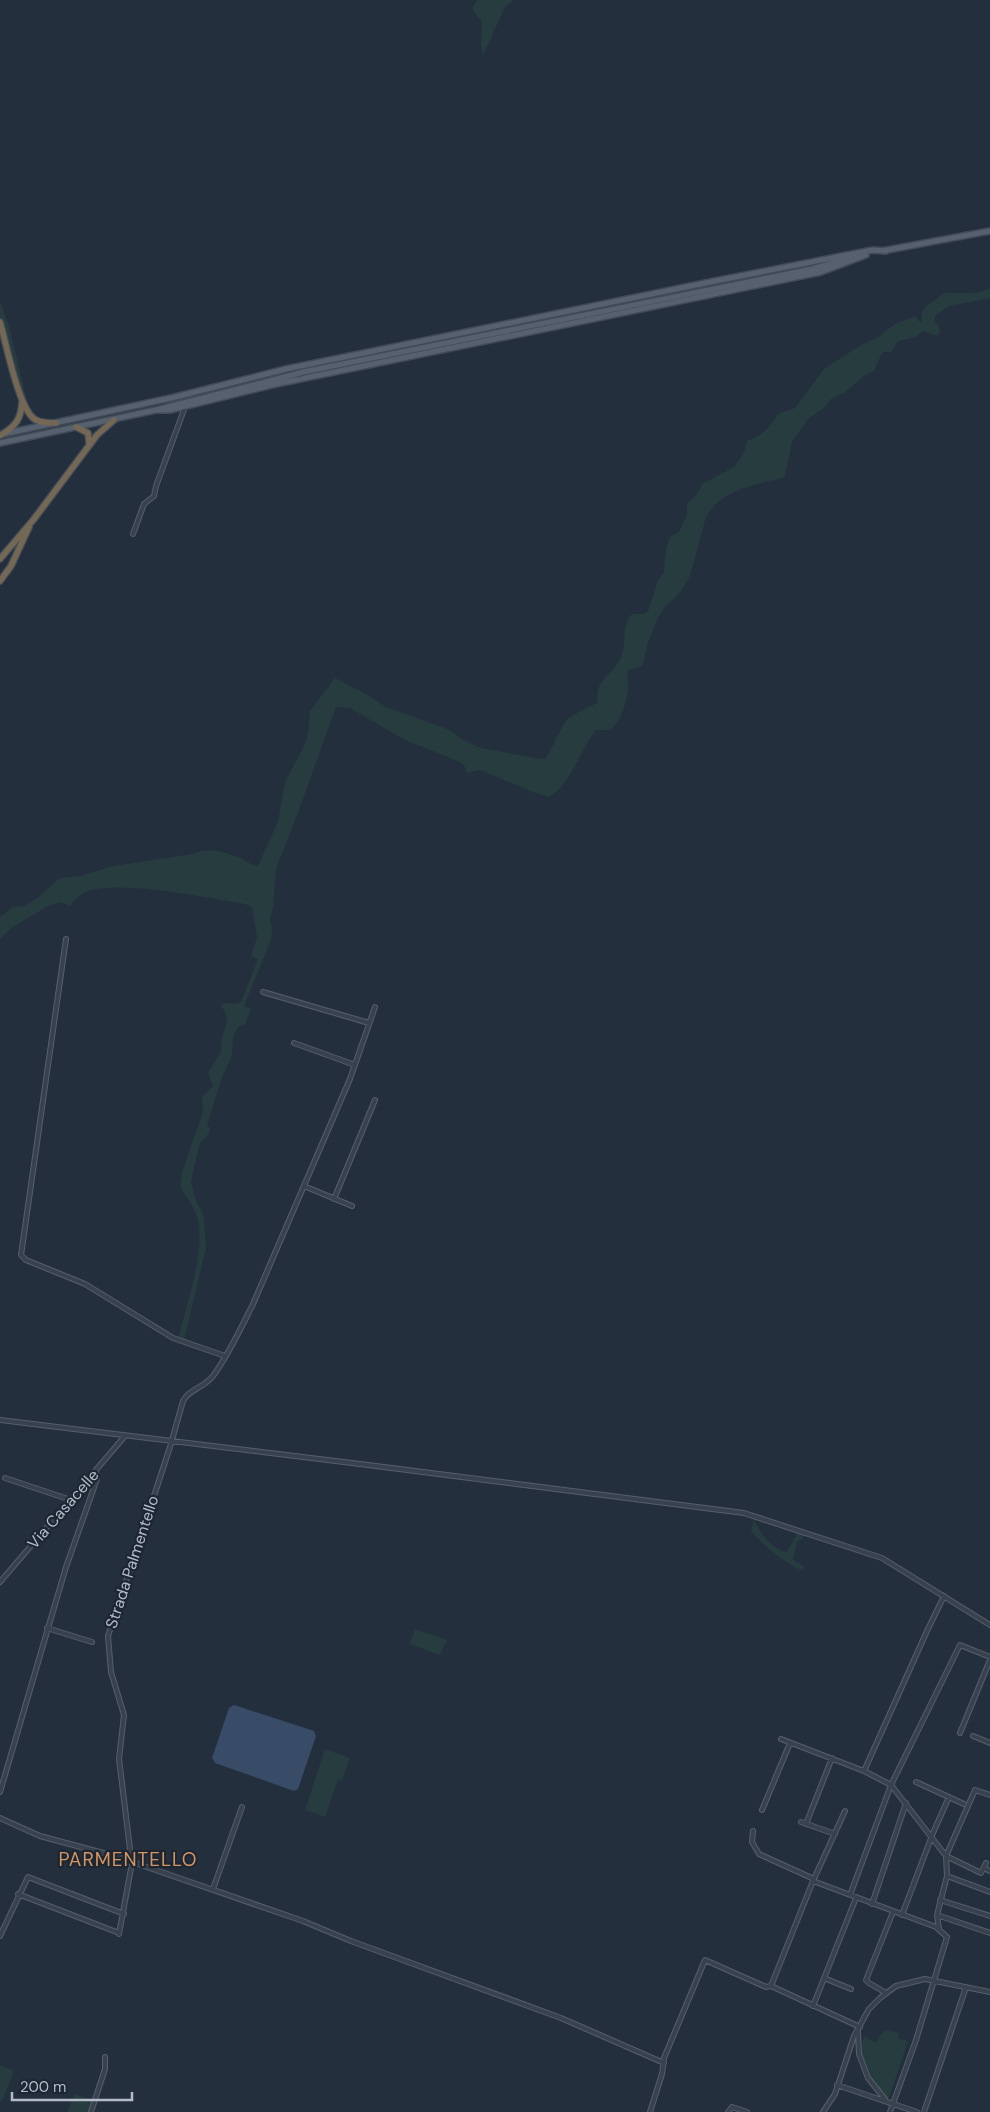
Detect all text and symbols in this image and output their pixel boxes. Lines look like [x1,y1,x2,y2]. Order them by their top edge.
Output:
street label: Via Casacelle [23,1465,103,1553]
street label: Strada Palmentello [101,1493,163,1631]
district label: PARMENTELLO [59,1847,198,1872]
scale bar [12,2070,132,2102]
text: 200 m [20,2077,66,2097]

